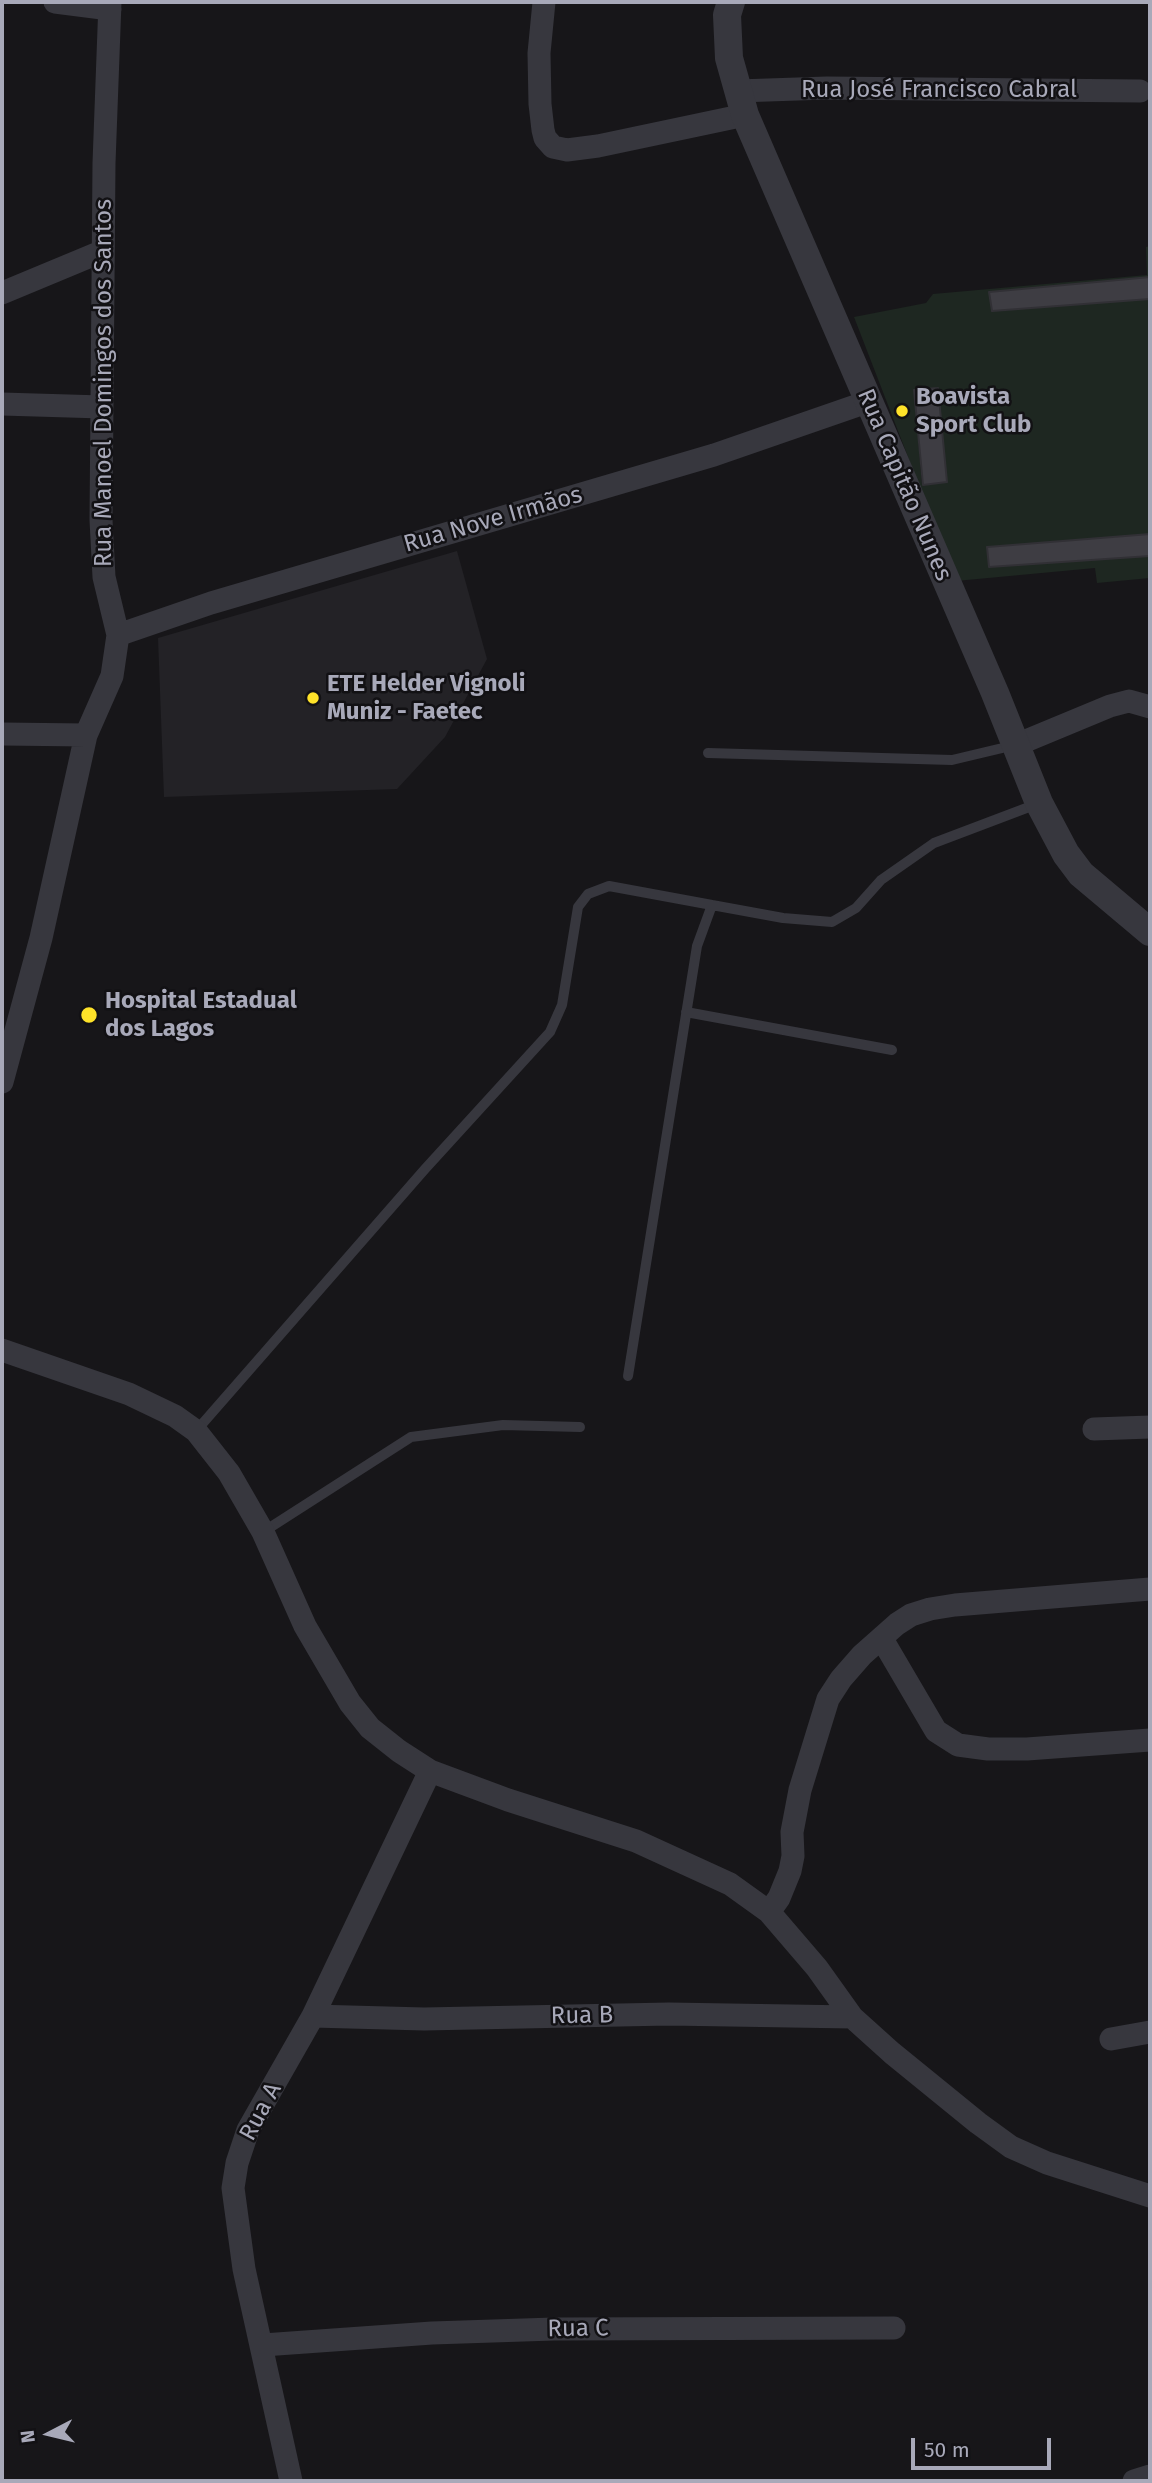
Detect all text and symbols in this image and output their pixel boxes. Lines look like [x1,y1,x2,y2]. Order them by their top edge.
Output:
street label: Rua José Francisco Cabral [801,76,1077,104]
street label: Rua Manoel Domingos dos Santos [90,199,118,567]
place label: Boavista Sport Club [916,383,1031,439]
street label: Rua Capitão Nunes [851,385,957,585]
marker: Boavista Sport Club [894,403,910,419]
street label: Rua Nove Irmãos [400,481,586,559]
place label: ETE Helder Vignoli Muniz - Faetec [327,670,526,726]
marker: ETE Helder Vignoli Muniz - Faetec [305,690,321,706]
place label: Hospital Estadual dos Lagos [105,987,297,1043]
marker: Hospital Estadual dos Lagos [79,1005,99,1025]
street label: Rua B [551,2001,613,2031]
street label: Rua A [234,2078,288,2146]
street label: Rua C [547,2314,609,2344]
north arrow [14,2399,84,2469]
scale bar [914,2424,1054,2468]
text: N [15,2429,40,2444]
text: 50 m [924,2437,970,2463]

